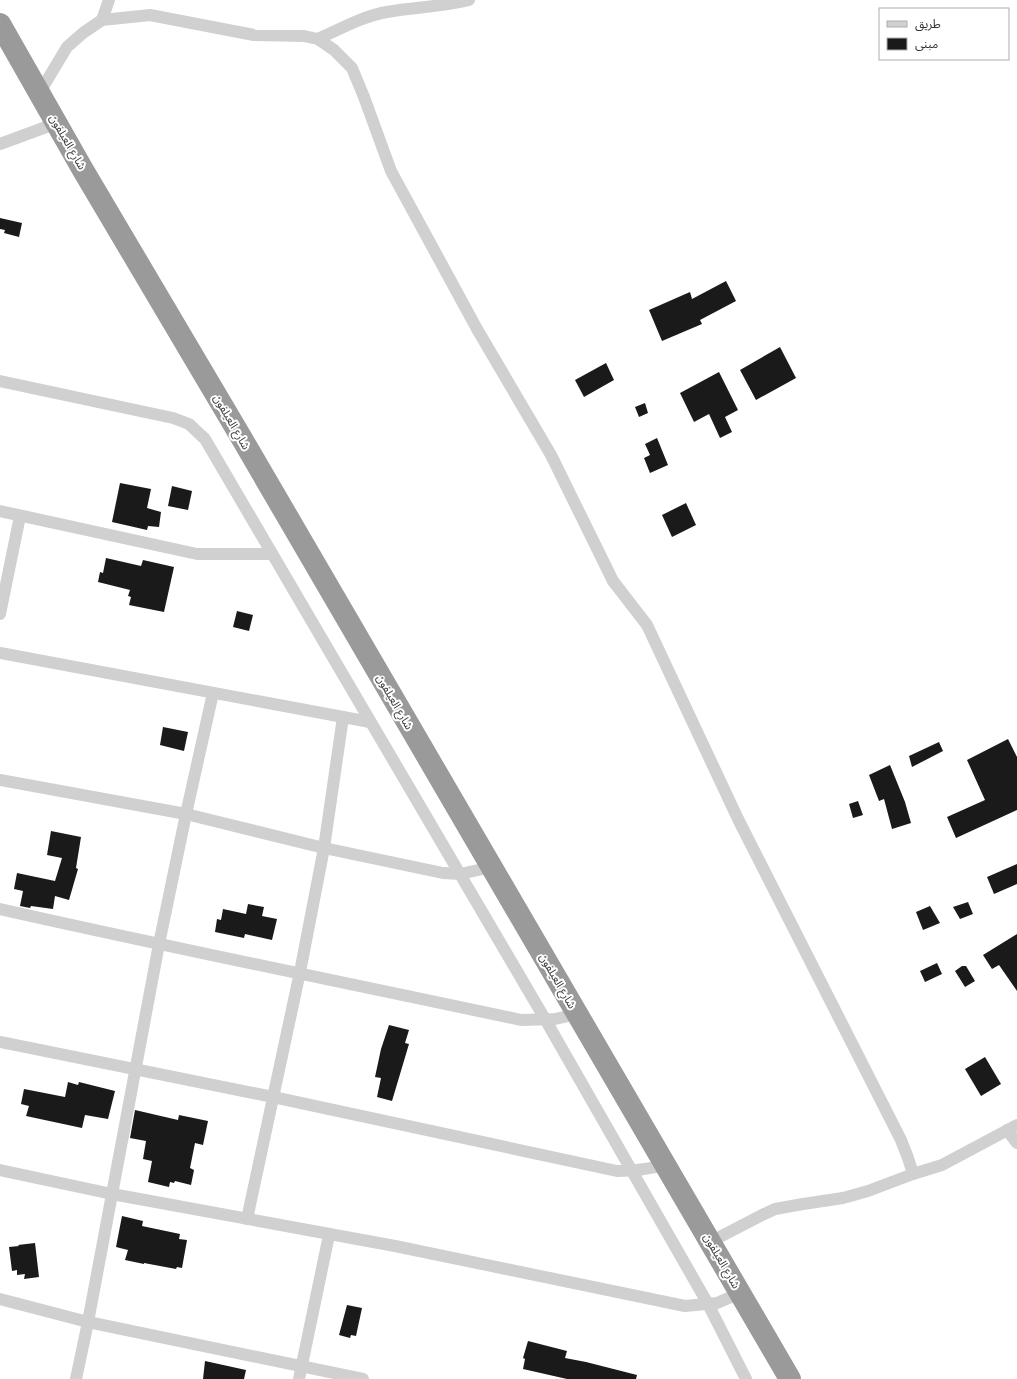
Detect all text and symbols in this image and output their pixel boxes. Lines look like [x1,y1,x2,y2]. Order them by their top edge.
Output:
legend [879,8,1009,60]
text: طريق [915,17,941,32]
text: مبنى [915,37,938,51]
street label: شارع العيلفون [46,112,89,173]
street label: شارع العيلفون [210,392,253,453]
street label: شارع العيلفون [373,672,416,733]
street label: شارع العيلفون [536,951,579,1012]
street label: شارع العيلفون [700,1231,743,1292]

